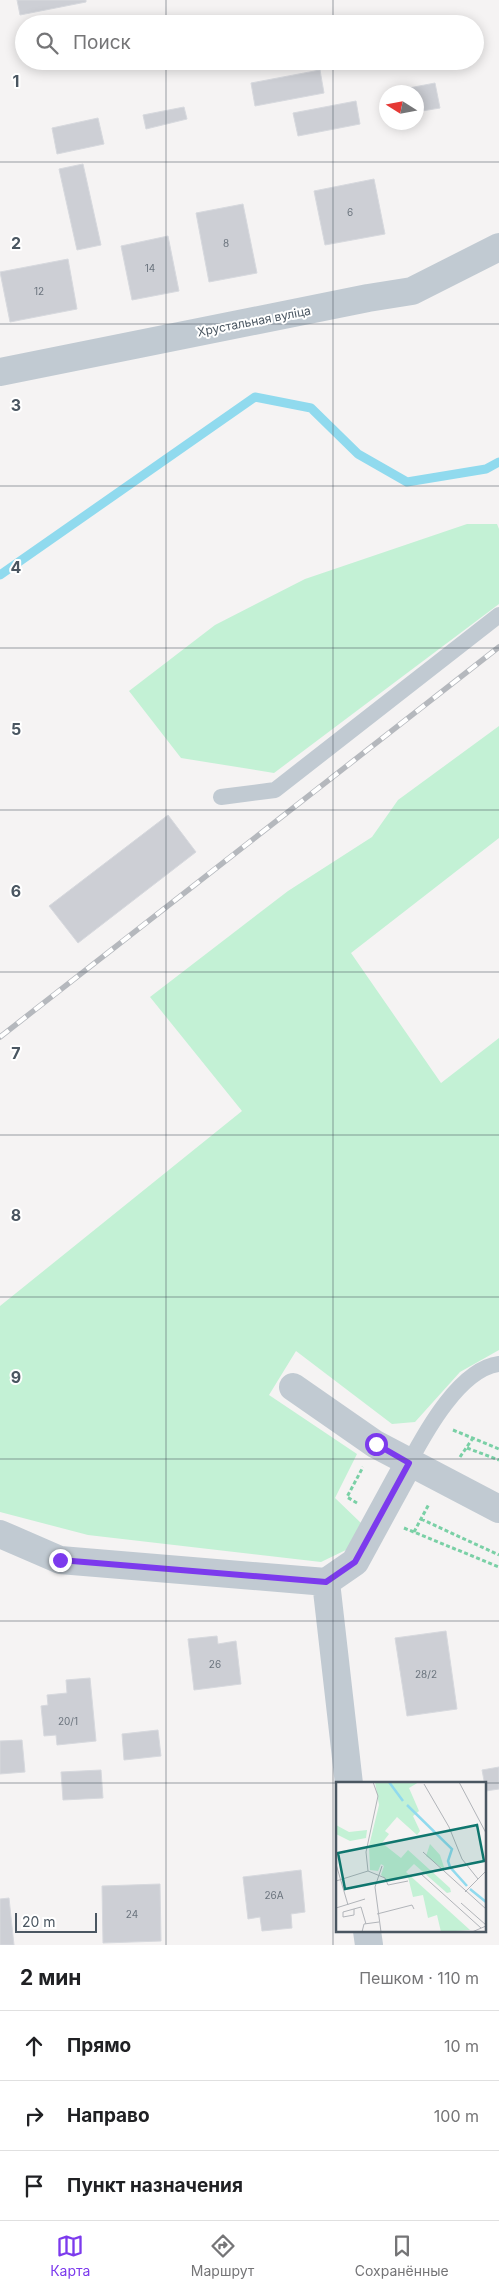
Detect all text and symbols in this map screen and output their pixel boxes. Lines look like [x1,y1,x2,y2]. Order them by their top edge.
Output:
search box [15,15,484,70]
icon: search [33,29,61,57]
text: Поиск [73,31,131,54]
text: 1 [13,71,19,91]
north arrow [379,85,424,130]
house number: 6 [347,206,353,218]
text: 2 [11,233,21,253]
house number: 8 [223,237,229,249]
house number: 14 [145,262,155,274]
house number: 12 [34,285,44,297]
street label: Хрустальная вуліца [196,303,312,339]
text: 3 [11,395,21,415]
text: 4 [11,557,22,577]
text: 5 [11,719,21,739]
text: 6 [11,881,21,901]
text: 7 [11,1043,21,1063]
text: 8 [11,1205,21,1225]
text: 9 [11,1367,21,1387]
route start [365,1433,388,1456]
route end [49,1549,72,1572]
house number: 26 [209,1658,221,1670]
house number: 28/2 [415,1668,437,1680]
house number: 20/1 [58,1715,78,1727]
inset map [336,1782,486,1932]
house number: 26А [264,1889,284,1901]
house number: 24 [126,1908,138,1920]
scale bar [15,1910,98,1933]
text: 20 m [22,1913,56,1930]
text: 2 мин [20,1965,81,1990]
text: Пешком · 110 m [359,1968,479,1988]
icon: ahead [20,2032,48,2060]
text: Прямо [67,2034,131,2057]
text: 10 m [444,2036,479,2056]
icon: right [20,2102,48,2130]
text: Направо [67,2104,150,2127]
text: 100 m [434,2106,479,2126]
icon: arrive [20,2172,48,2200]
text: Пункт назначения [67,2174,243,2197]
tab: Карта [50,2232,90,2279]
tab: Маршрут [191,2232,254,2279]
tab: Сохранённые [355,2232,449,2279]

